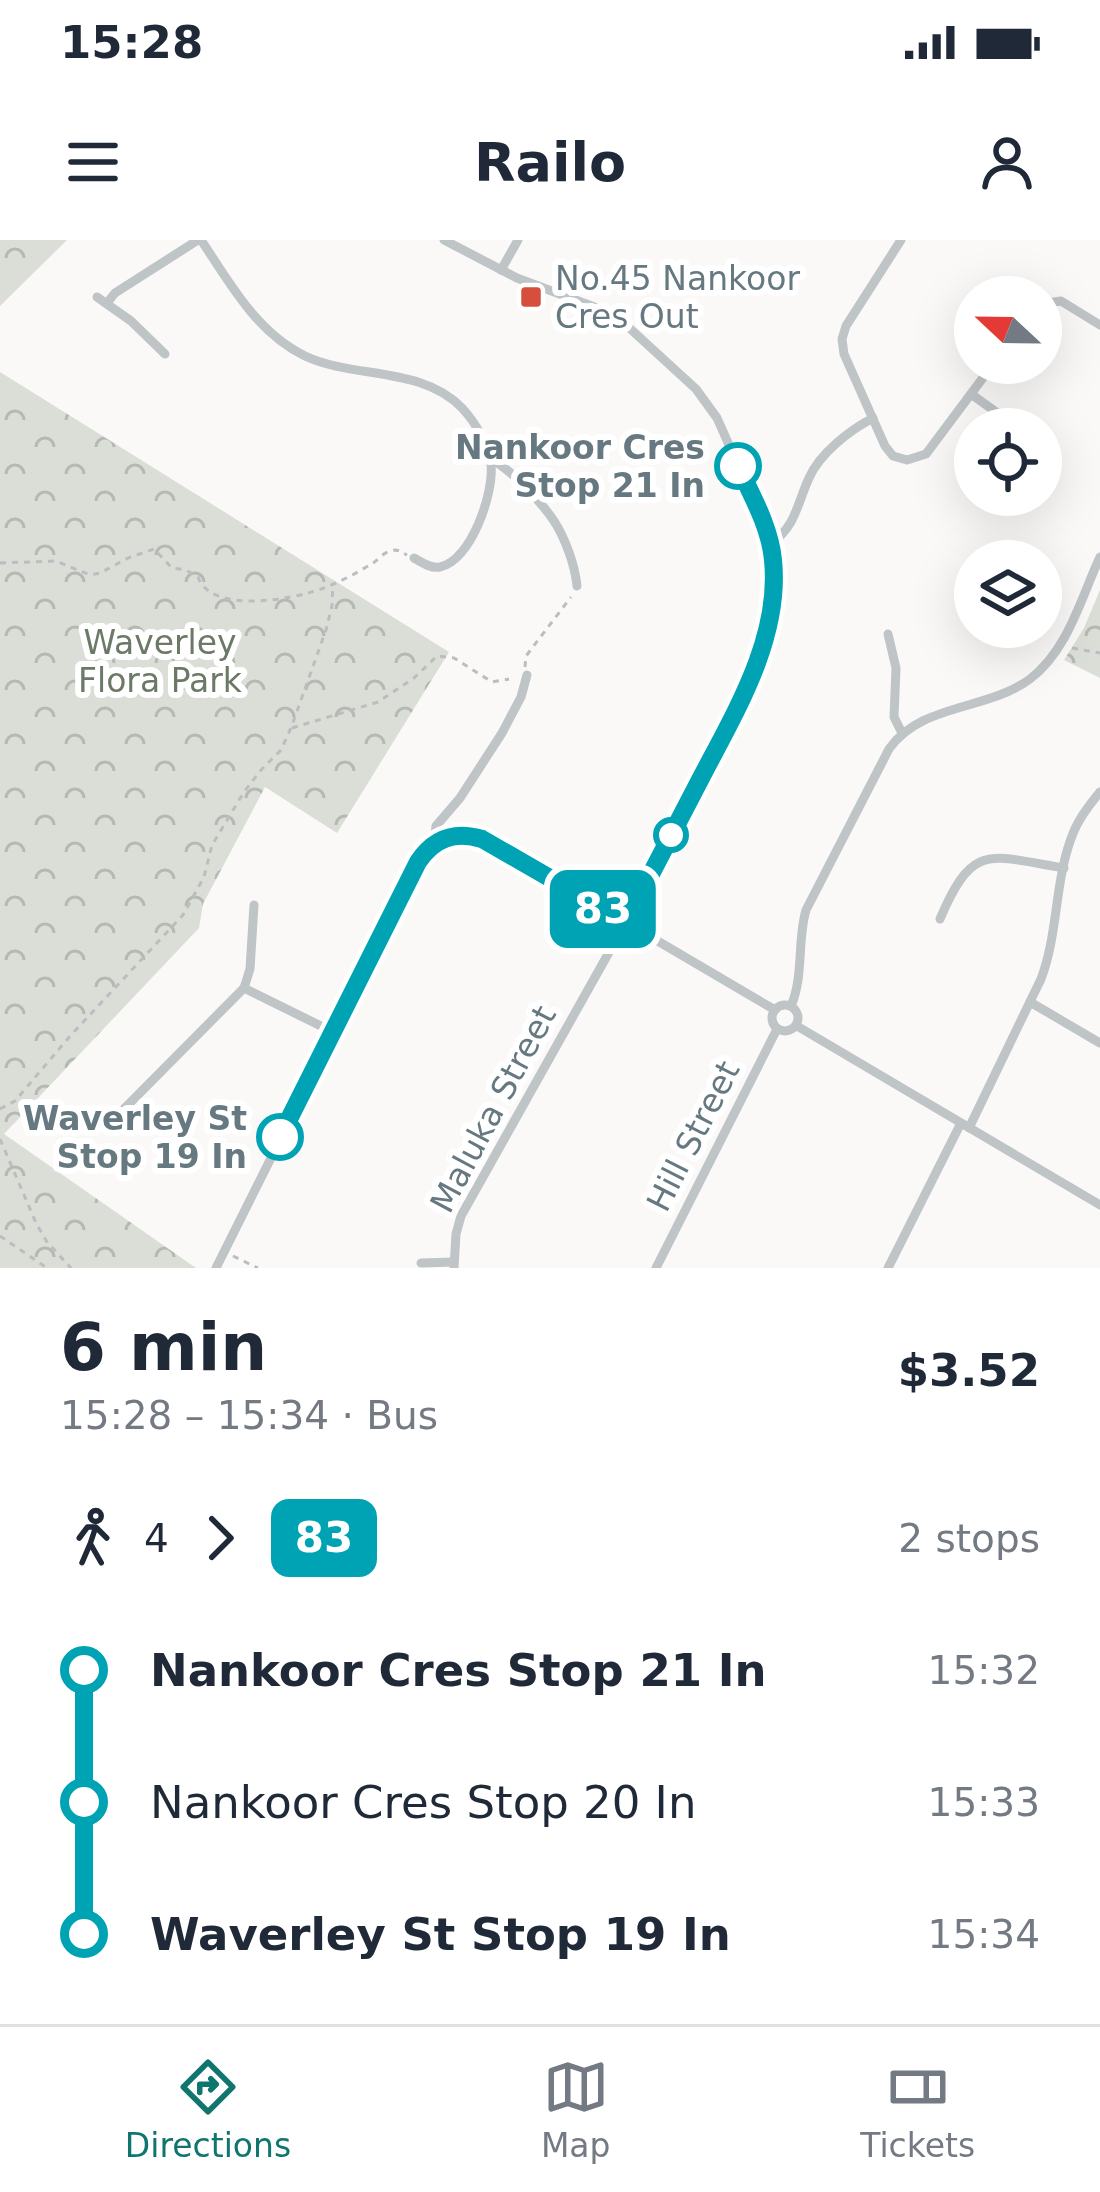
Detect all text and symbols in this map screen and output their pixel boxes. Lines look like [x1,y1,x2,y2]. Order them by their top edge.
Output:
text: 15:28 [60,16,203,69]
icon: menu [60,129,126,195]
icon: person [974,129,1040,195]
text: Railo [474,131,626,194]
place label: No.45 Nankoor Cres Out [555,259,800,336]
north arrow [954,276,1062,384]
map controls [954,276,1062,648]
marker: No.45 Nankoor Cres Out [518,284,544,310]
button: locate [954,408,1062,516]
place label: Nankoor Cres Stop 21 In [455,428,705,505]
marker: Nankoor Cres Stop 21 In [716,444,760,488]
button: layers [954,540,1062,648]
park label: Waverley Flora Park [78,623,243,700]
unlabelled marker [655,819,687,851]
line badge: 83 [549,870,657,948]
text: 83 [574,884,632,933]
street label: Maluka Street [422,999,564,1219]
street label: Hill Street [639,1054,747,1218]
place label: Waverley St Stop 19 In [23,1099,247,1176]
marker: Waverley St Stop 19 In [258,1115,302,1159]
text: 6 min [60,1309,267,1386]
text: $3.52 [898,1344,1040,1397]
text: 15:28 – 15:34 · Bus [60,1393,438,1438]
icon: walk [60,1505,126,1571]
icon: forward [187,1505,253,1571]
text: 83 [295,1513,353,1562]
text: 4 [144,1516,169,1561]
text: 2 stops [898,1516,1040,1561]
text: Nankoor Cres Stop 21 In [150,1644,766,1697]
text: 15:32 [928,1648,1040,1693]
text: Nankoor Cres Stop 20 In [150,1776,696,1829]
text: 15:33 [928,1780,1040,1825]
text: Waverley St Stop 19 In [150,1908,731,1961]
text: 15:34 [928,1912,1040,1957]
tab: Directions [125,2054,291,2165]
tab: Map [541,2054,611,2165]
tab: Tickets [860,2054,975,2165]

